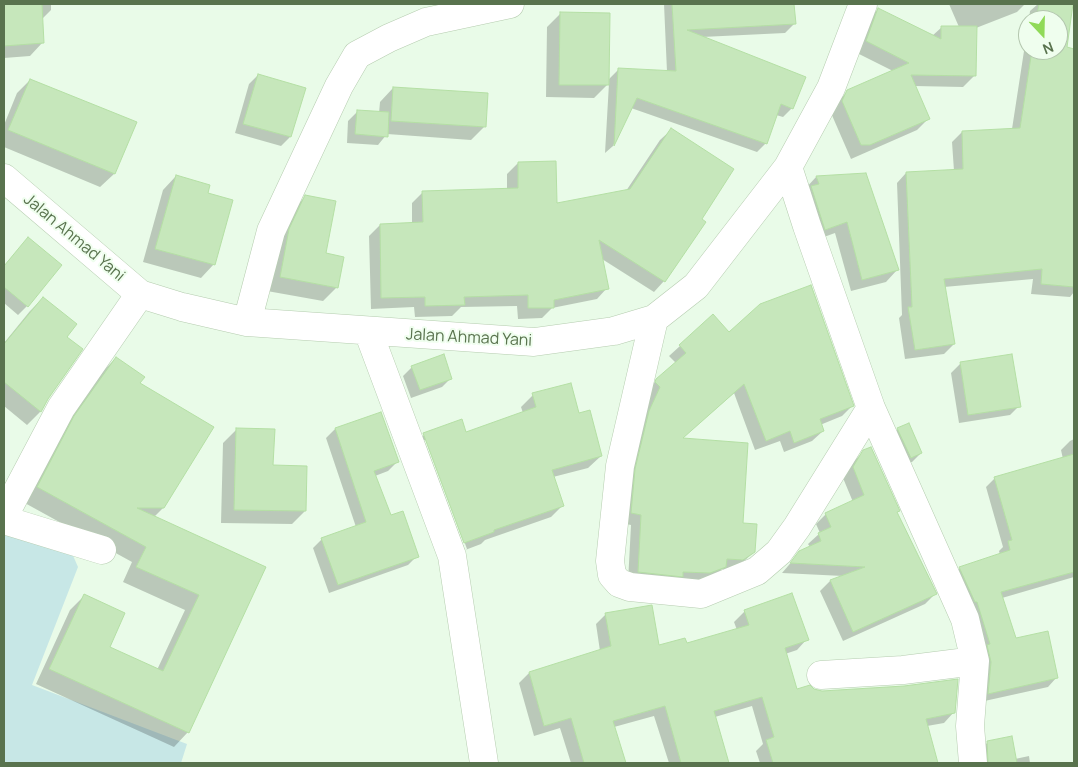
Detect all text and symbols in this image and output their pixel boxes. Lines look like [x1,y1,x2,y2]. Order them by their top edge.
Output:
north arrow [1018,10,1068,60]
text: N [1040,38,1056,59]
street label: Jalan Ahmad Yani [20,190,128,286]
street label: Jalan Ahmad Yani [406,325,532,351]

